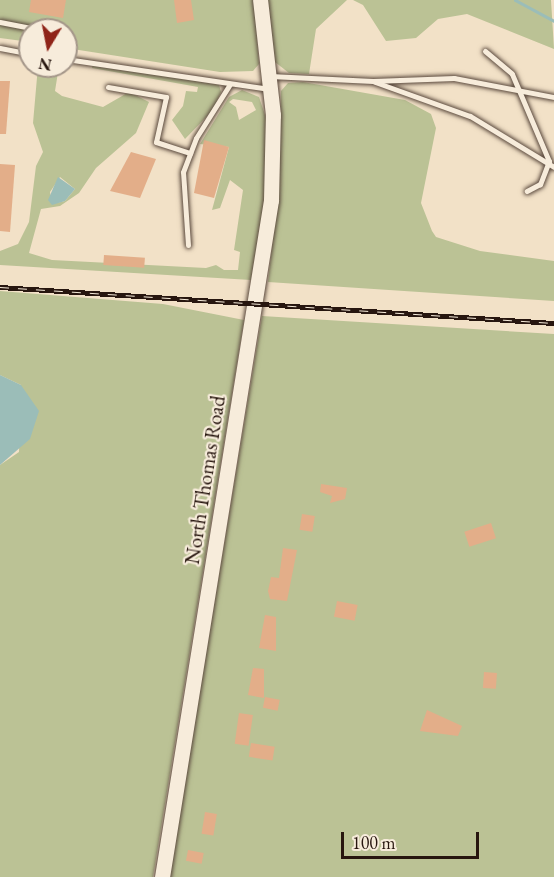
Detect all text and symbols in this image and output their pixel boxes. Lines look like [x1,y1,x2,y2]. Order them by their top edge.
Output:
north arrow [18,18,78,78]
text: N [37,53,53,76]
street label: North Thomas Road [179,394,231,566]
scale bar [344,820,482,858]
text: 100 m [352,831,396,854]

